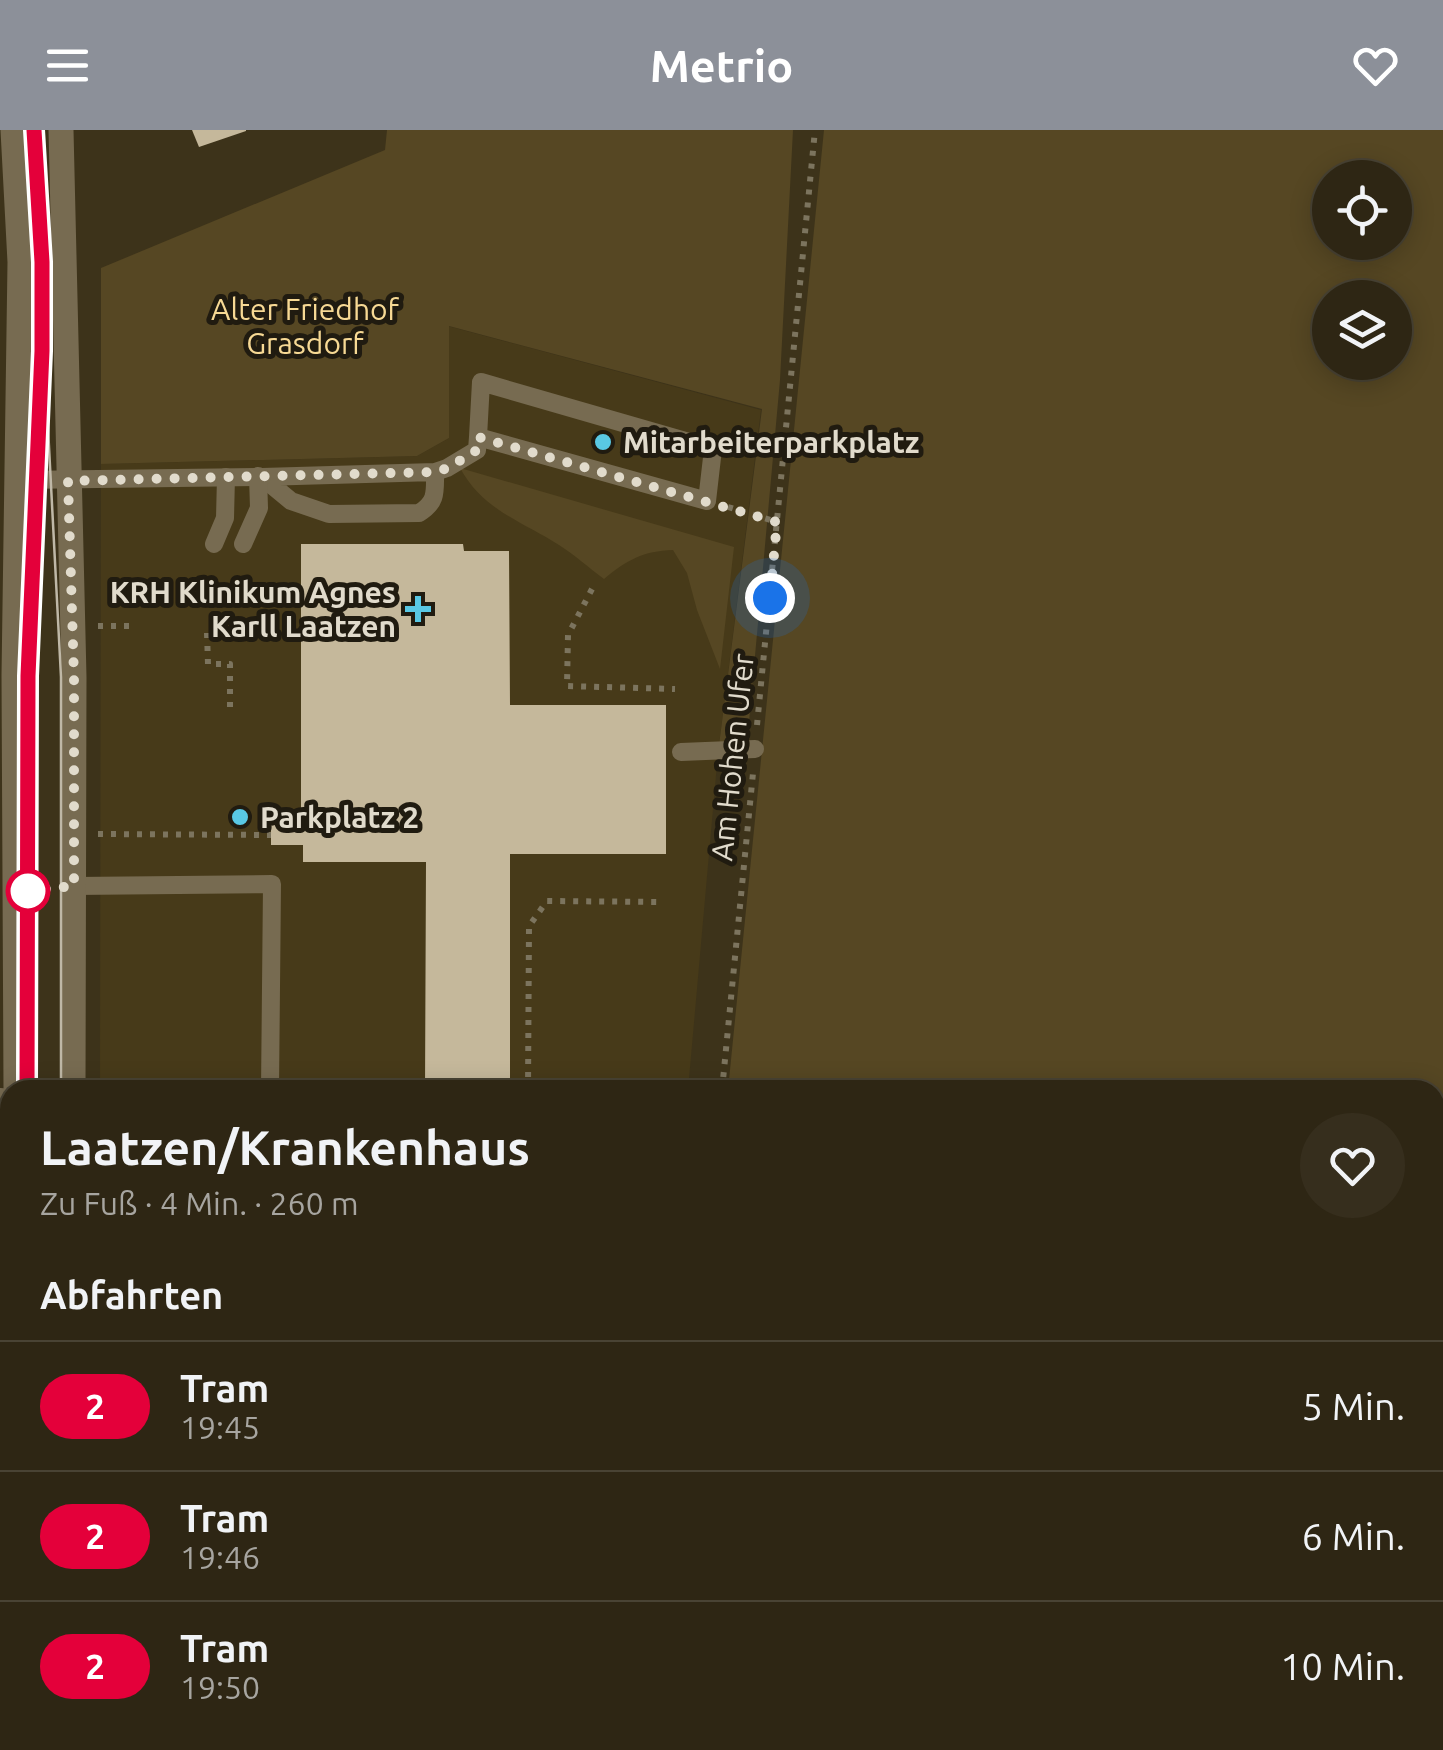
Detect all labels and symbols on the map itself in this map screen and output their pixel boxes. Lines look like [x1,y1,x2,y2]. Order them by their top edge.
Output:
park label: Alter Friedhof Grasdorf [211,292,400,360]
place label: Mitarbeiterparkplatz [623,425,920,459]
marker: Mitarbeiterparkplatz [592,431,614,453]
your location [745,573,795,623]
place label: KRH Klinikum Agnes Karll Laatzen [110,575,396,643]
marker: KRH Klinikum Agnes Karll Laatzen [405,596,431,622]
street label: Am Hohen Ufer [704,651,760,862]
place label: Parkplatz 2 [260,800,419,834]
marker: Parkplatz 2 [229,806,251,828]
unlabelled marker [7,870,49,912]

